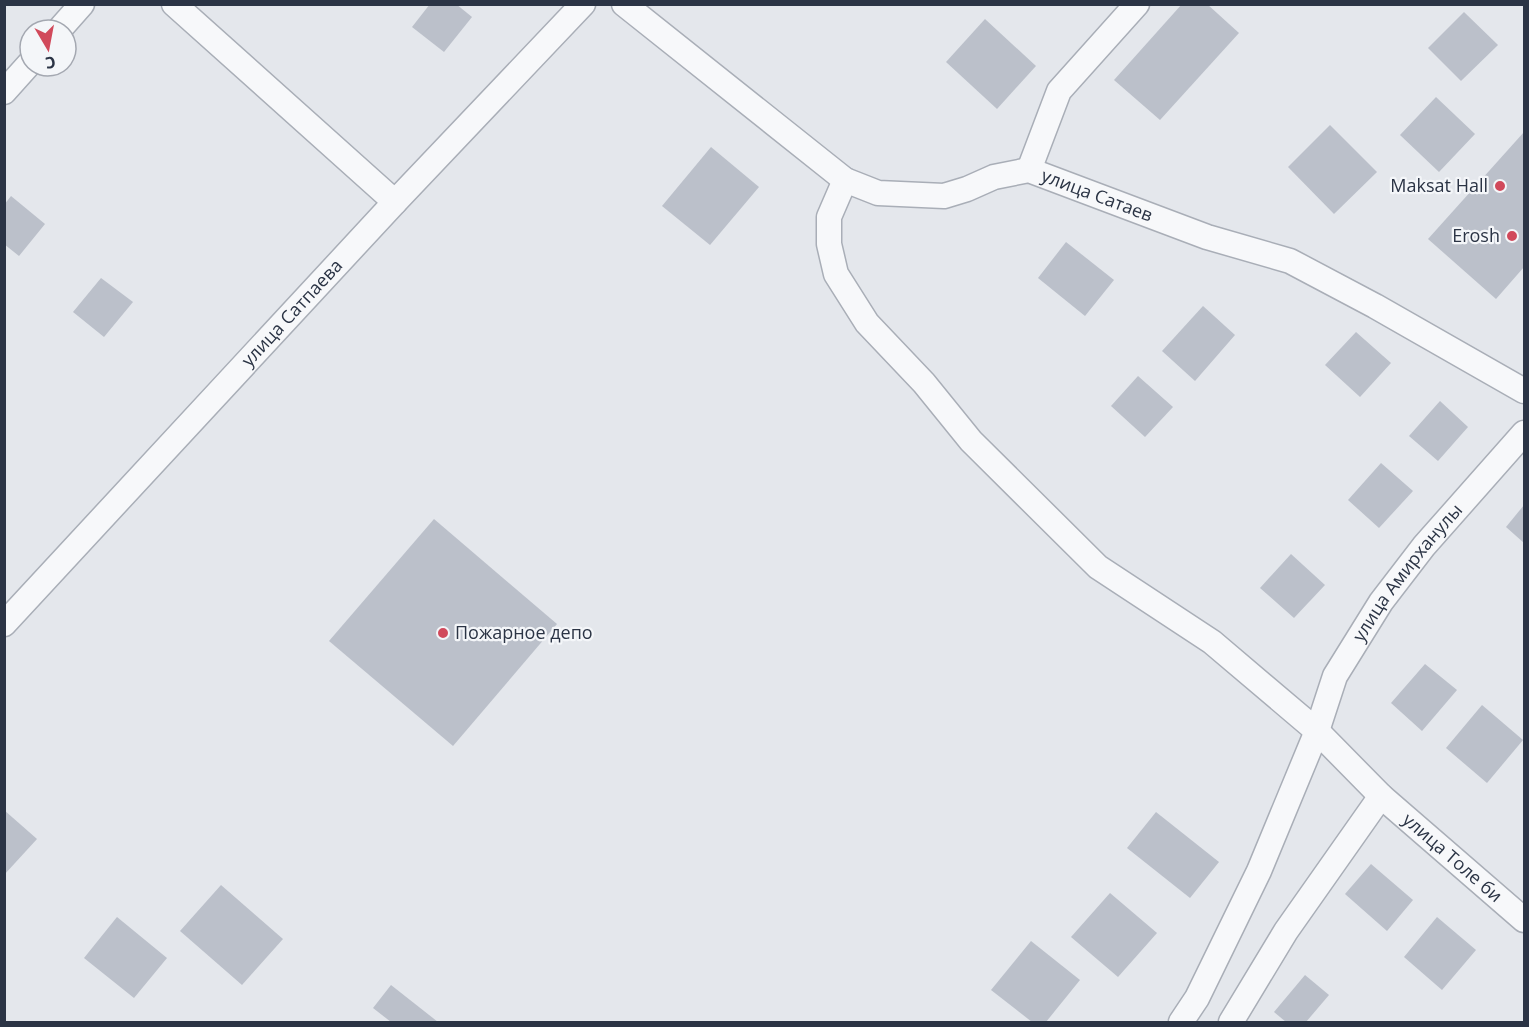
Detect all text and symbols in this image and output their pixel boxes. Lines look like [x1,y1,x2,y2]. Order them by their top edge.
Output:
north arrow [18,18,78,78]
text: С [44,51,58,74]
street label: улица Сатаев [1038,163,1156,227]
place label: Maksat Hall [1390,173,1488,197]
marker: Maksat Hall [1493,179,1507,193]
place label: Erosh [1452,223,1500,247]
marker: Erosh [1505,229,1519,243]
street label: улица Сатпаева [236,253,347,371]
street label: улица Амирханулы [1346,498,1467,646]
place label: Пожарное депо [455,620,593,644]
marker: Пожарное депо [436,626,450,640]
street label: улица Толе би [1398,807,1508,907]

